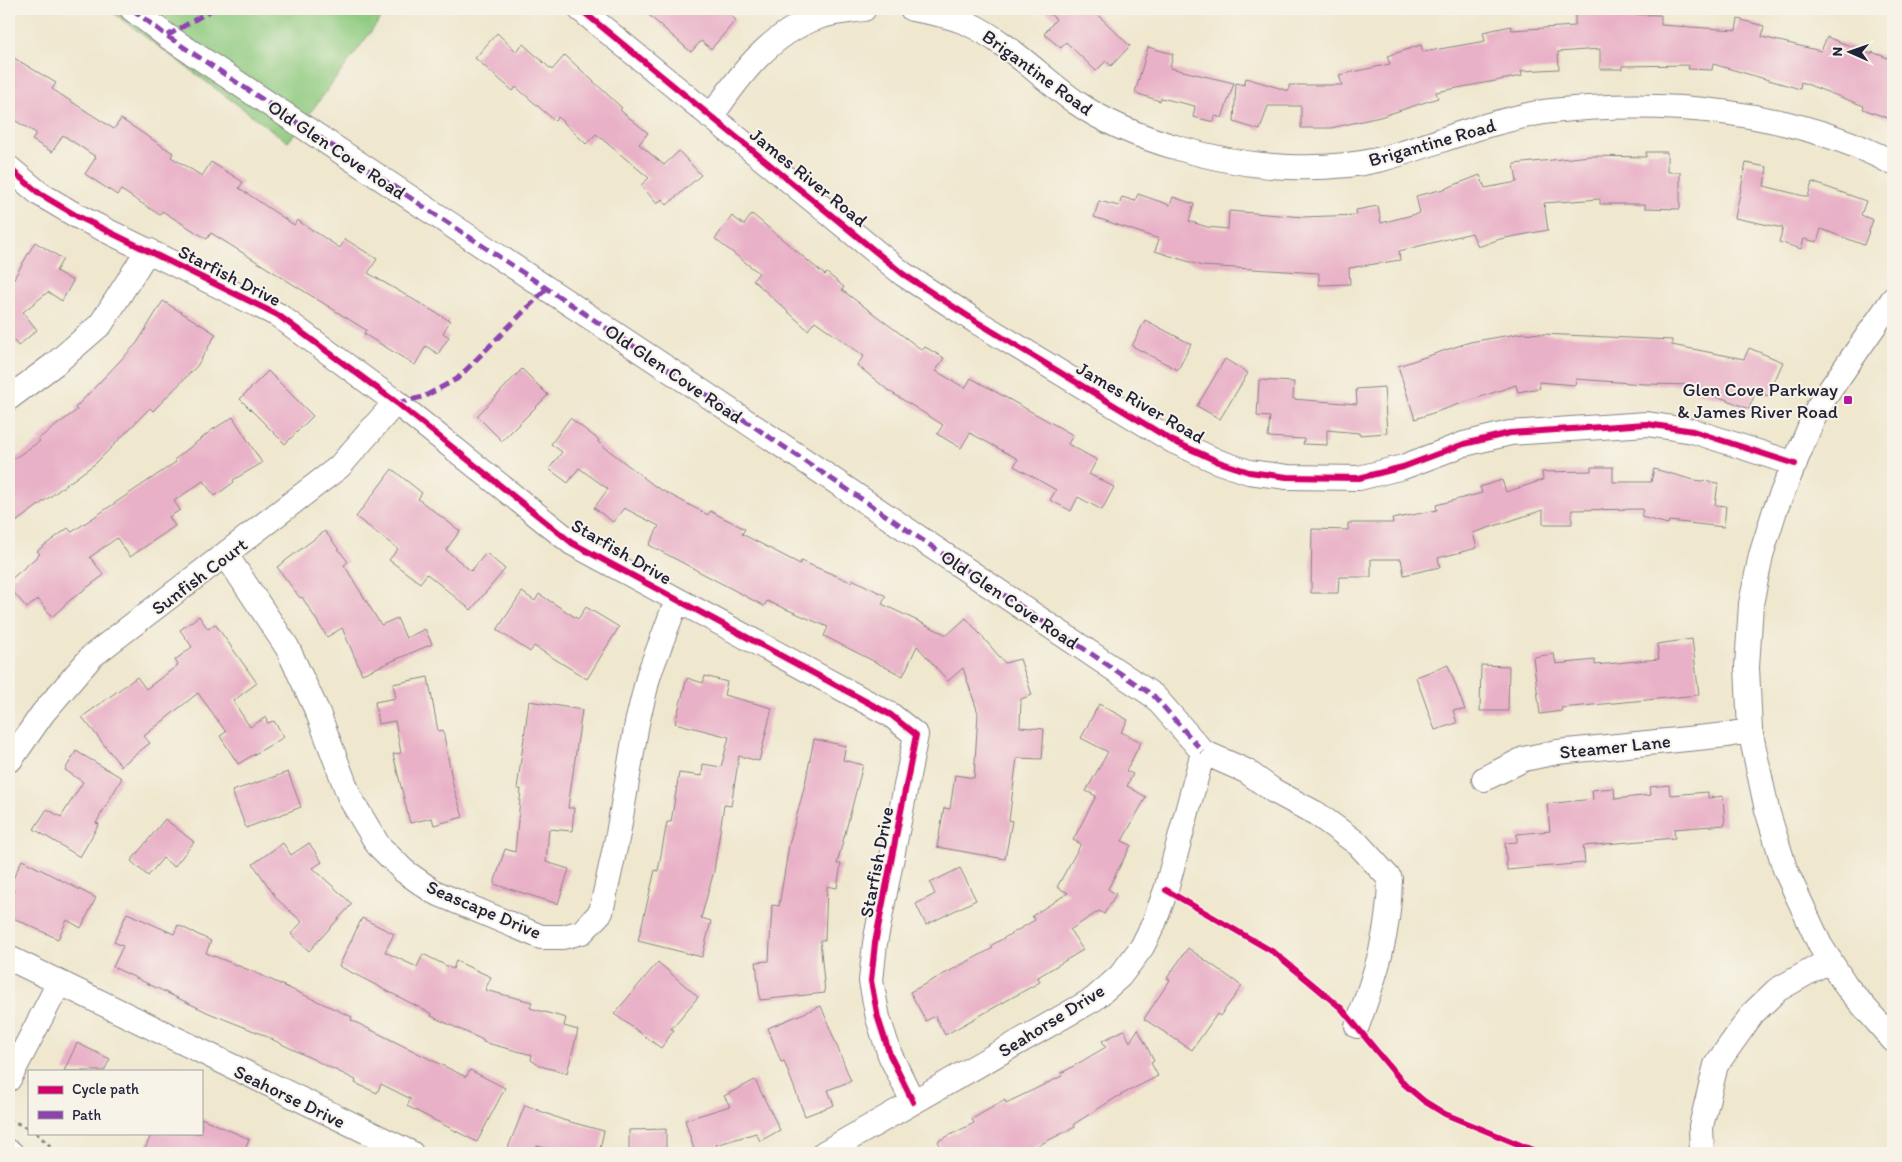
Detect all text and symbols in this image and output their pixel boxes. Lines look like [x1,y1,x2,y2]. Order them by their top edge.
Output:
street label: Brigantine Road [978,25,1098,121]
north arrow [1824,28,1874,78]
text: N [1829,47,1846,57]
street label: Old Glen Cove Road [263,95,411,204]
street label: Brigantine Road [1366,113,1499,172]
street label: James River Road [745,123,872,232]
street label: Starfish Drive [174,240,285,311]
street label: Old Glen Cove Road [600,319,748,428]
street label: James River Road [1073,356,1209,448]
place label: Glen Cove Parkway & James River Road [1677,378,1838,423]
marker: Glen Cove Parkway & James River Road [1842,394,1854,406]
street label: Starfish Drive [567,513,676,590]
street label: Sunfish Court [147,533,252,620]
street label: Old Glen Cove Road [936,545,1084,654]
street label: Steamer Lane [1558,729,1672,764]
street label: Starfish Drive [854,805,899,919]
street label: Seascape Drive [423,875,545,944]
street label: Seahorse Drive [994,979,1109,1062]
street label: Seahorse Drive [230,1060,349,1133]
legend [28,1070,202,1134]
text: Cycle path [72,1080,139,1098]
text: Path [72,1106,101,1124]

